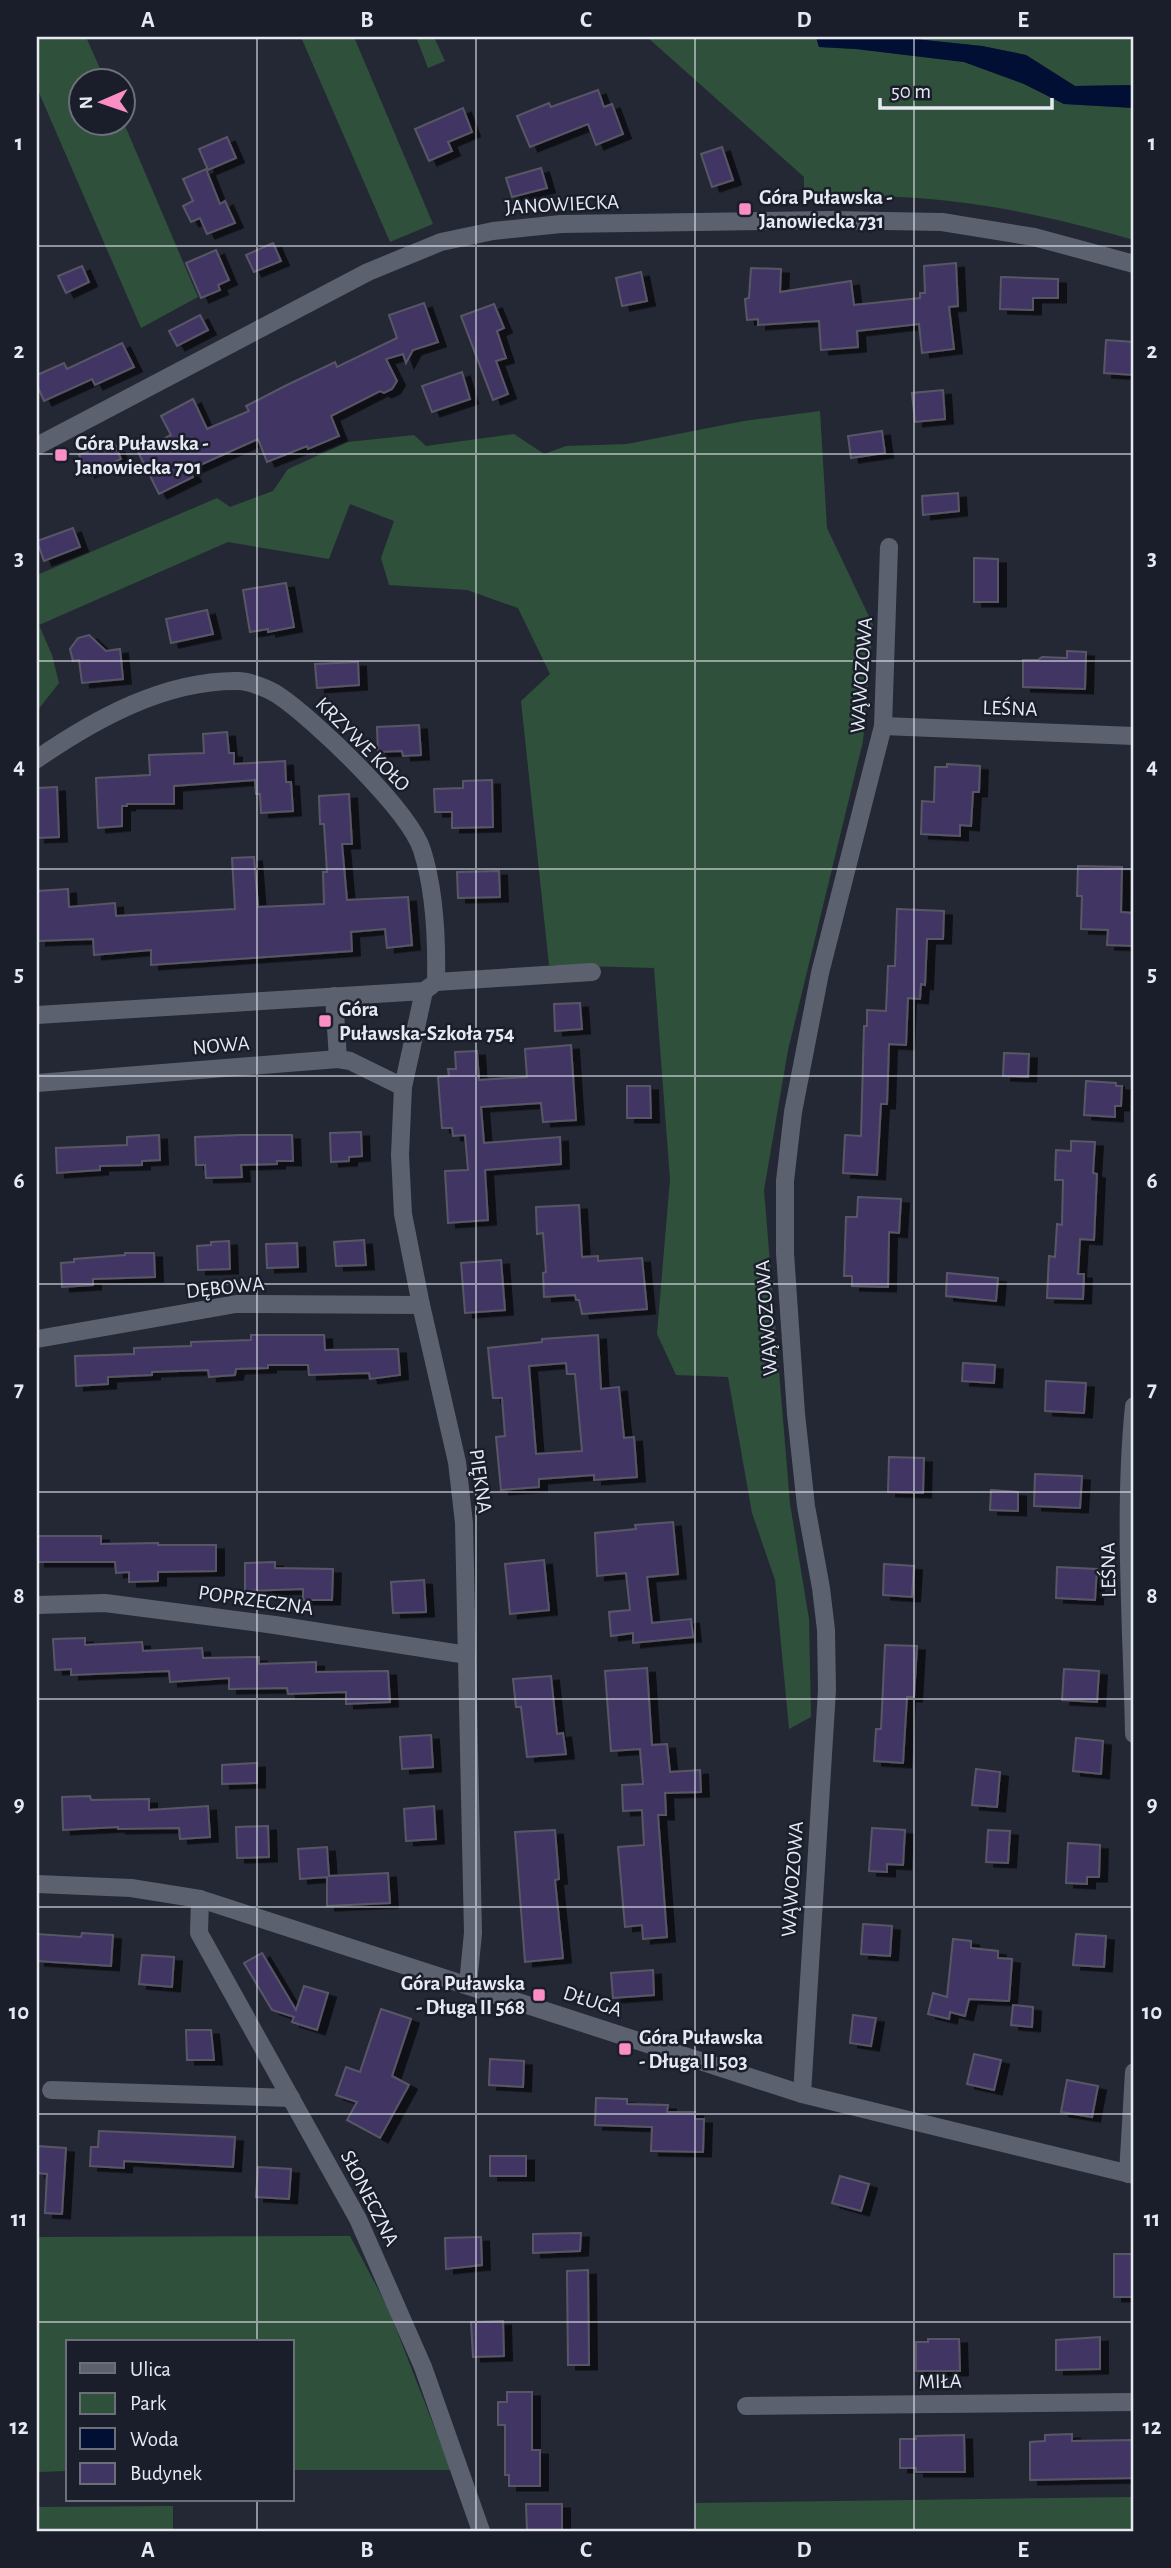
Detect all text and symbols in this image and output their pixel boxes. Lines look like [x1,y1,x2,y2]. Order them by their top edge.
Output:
text: A [141,9,155,32]
text: B [360,9,374,32]
text: C [580,9,592,32]
text: D [796,9,812,32]
text: E [1017,9,1029,32]
north arrow [66,66,136,136]
scale bar [880,66,1052,110]
text: 50 m [891,81,931,102]
text: N [77,96,96,109]
text: 1 [15,132,23,155]
text: 1 [1148,132,1156,155]
place label: Góra Puławska - Janowiecka 731 [759,187,893,232]
street label: JANOWIECKA [504,191,620,218]
marker: Góra Puławska - Janowiecka 731 [737,201,753,217]
text: 2 [14,340,25,363]
text: 2 [1147,340,1158,363]
place label: Góra Puławska - Janowiecka 701 [75,433,209,478]
marker: Góra Puławska - Janowiecka 701 [53,447,69,463]
text: 3 [14,547,24,570]
text: 3 [1147,547,1157,570]
street label: WĄWOZOWA [847,616,876,734]
street label: KRZYWE KOŁO [312,693,414,795]
street label: LEŚNA [982,694,1038,720]
text: 4 [13,755,25,778]
text: 4 [1146,755,1158,778]
text: 5 [14,963,24,986]
text: 5 [1147,963,1157,986]
place label: Góra Puławska-Szkoła 754 [339,999,515,1044]
marker: Góra Puławska-Szkoła 754 [317,1013,333,1029]
street label: NOWA [192,1033,251,1058]
text: 6 [13,1170,25,1193]
text: 6 [1146,1170,1158,1193]
street label: WĄWOZOWA [752,1259,781,1377]
street label: DĘBOWA [185,1273,265,1302]
text: 7 [14,1378,24,1401]
text: 7 [1147,1378,1157,1401]
street label: PIĘKNA [466,1448,495,1515]
street label: LEŚNA [1095,1542,1119,1598]
street label: POPRZECZNA [197,1582,315,1619]
text: 8 [13,1585,25,1608]
text: 8 [1146,1585,1158,1608]
text: 9 [13,1793,25,1816]
text: 9 [1146,1793,1158,1816]
street label: WĄWOZOWA [778,1820,807,1938]
place label: Góra Puławska - Długa II 568 [401,1973,525,2018]
street label: DŁUGA [561,1982,625,2021]
marker: Góra Puławska - Długa II 568 [531,1987,547,2003]
text: 10 [9,2001,29,2024]
text: 10 [1142,2001,1162,2024]
place label: Góra Puławska - Długa II 503 [639,2027,763,2072]
marker: Góra Puławska - Długa II 503 [617,2041,633,2057]
street label: SŁONECZNA [337,2147,403,2249]
text: 11 [11,2208,27,2231]
text: 11 [1144,2208,1160,2231]
legend [66,2340,294,2502]
text: Ulica [130,2359,171,2380]
street label: MIŁA [918,2371,962,2392]
text: Park [130,2393,167,2414]
text: 12 [9,2416,29,2439]
text: 12 [1142,2416,1162,2439]
text: Woda [130,2429,179,2450]
text: Budynek [130,2463,202,2484]
text: A [141,2539,155,2562]
text: B [360,2539,374,2562]
text: C [580,2539,592,2562]
text: D [796,2539,812,2562]
text: E [1017,2539,1029,2562]

